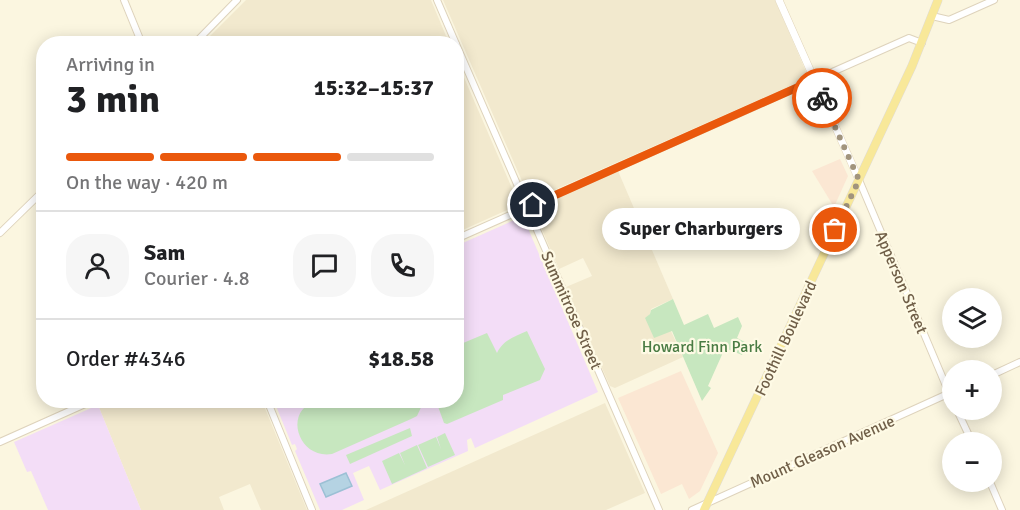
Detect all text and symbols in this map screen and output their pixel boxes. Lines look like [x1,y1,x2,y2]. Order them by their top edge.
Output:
text: Arriving in [66,52,155,77]
courier [792,68,852,128]
text: 15:32–15:37 [314,74,434,101]
text: 3 min [66,75,160,123]
icon: bike [806,82,839,115]
text: On the way · 420 m [66,170,228,195]
pin [507,179,558,230]
icon: home [516,188,549,221]
pin [809,204,860,255]
callout: Super Charburgers [601,209,799,251]
icon: bag [818,213,851,246]
text: Super Charburgers [619,216,783,241]
street label: Apperson Street [870,228,932,337]
button: person [66,234,129,297]
button: chat [293,234,356,297]
button: phone [371,234,434,297]
text: Sam [144,239,185,266]
street label: Summitrose Street [536,248,606,373]
text: Courier · 4.8 [144,266,250,291]
street label: Foothill Boulevard [751,278,821,399]
map controls [942,288,1002,492]
button: layers [942,288,1002,348]
park label: Howard Finn Park [642,337,762,357]
text: Order #4346 [66,345,186,372]
text: $18.58 [368,345,434,372]
button: + [942,360,1002,420]
street label: Mount Gleason Avenue [747,411,898,493]
button: − [942,432,1002,492]

